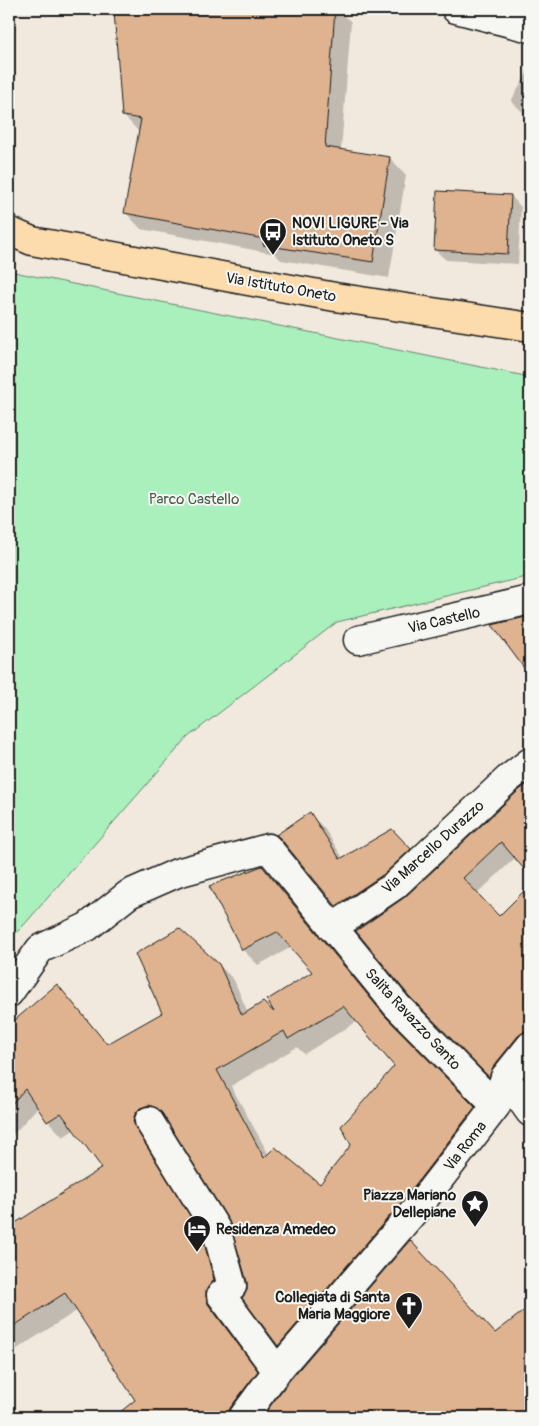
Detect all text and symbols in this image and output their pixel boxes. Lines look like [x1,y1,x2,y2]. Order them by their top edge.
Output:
place label: NOVI LIGURE - Via Istituto Oneto S [292,214,409,250]
bus stop icon: NOVI LIGURE - Via Istituto Oneto S [258,217,288,256]
street label: Via Istituto Oneto [224,268,338,307]
park label: Parco Castello [149,490,239,509]
street label: Via Castello [406,603,482,638]
street label: Via Marcello Durazzo [378,796,488,898]
street label: Salita Ravazzo Santo [361,964,465,1074]
street label: Via Roma [440,1117,491,1175]
place label: Piazza Mariano Dellepiane [363,1186,457,1222]
place icon: Piazza Mariano Dellepiane [460,1189,490,1228]
hotel icon: Residenza Amedeo [182,1214,212,1253]
place label: Residenza Amedeo [216,1220,336,1239]
place label: Collegiata di Santa Maria Maggiore [275,1288,391,1324]
church icon: Collegiata di Santa Maria Maggiore [394,1291,424,1330]

